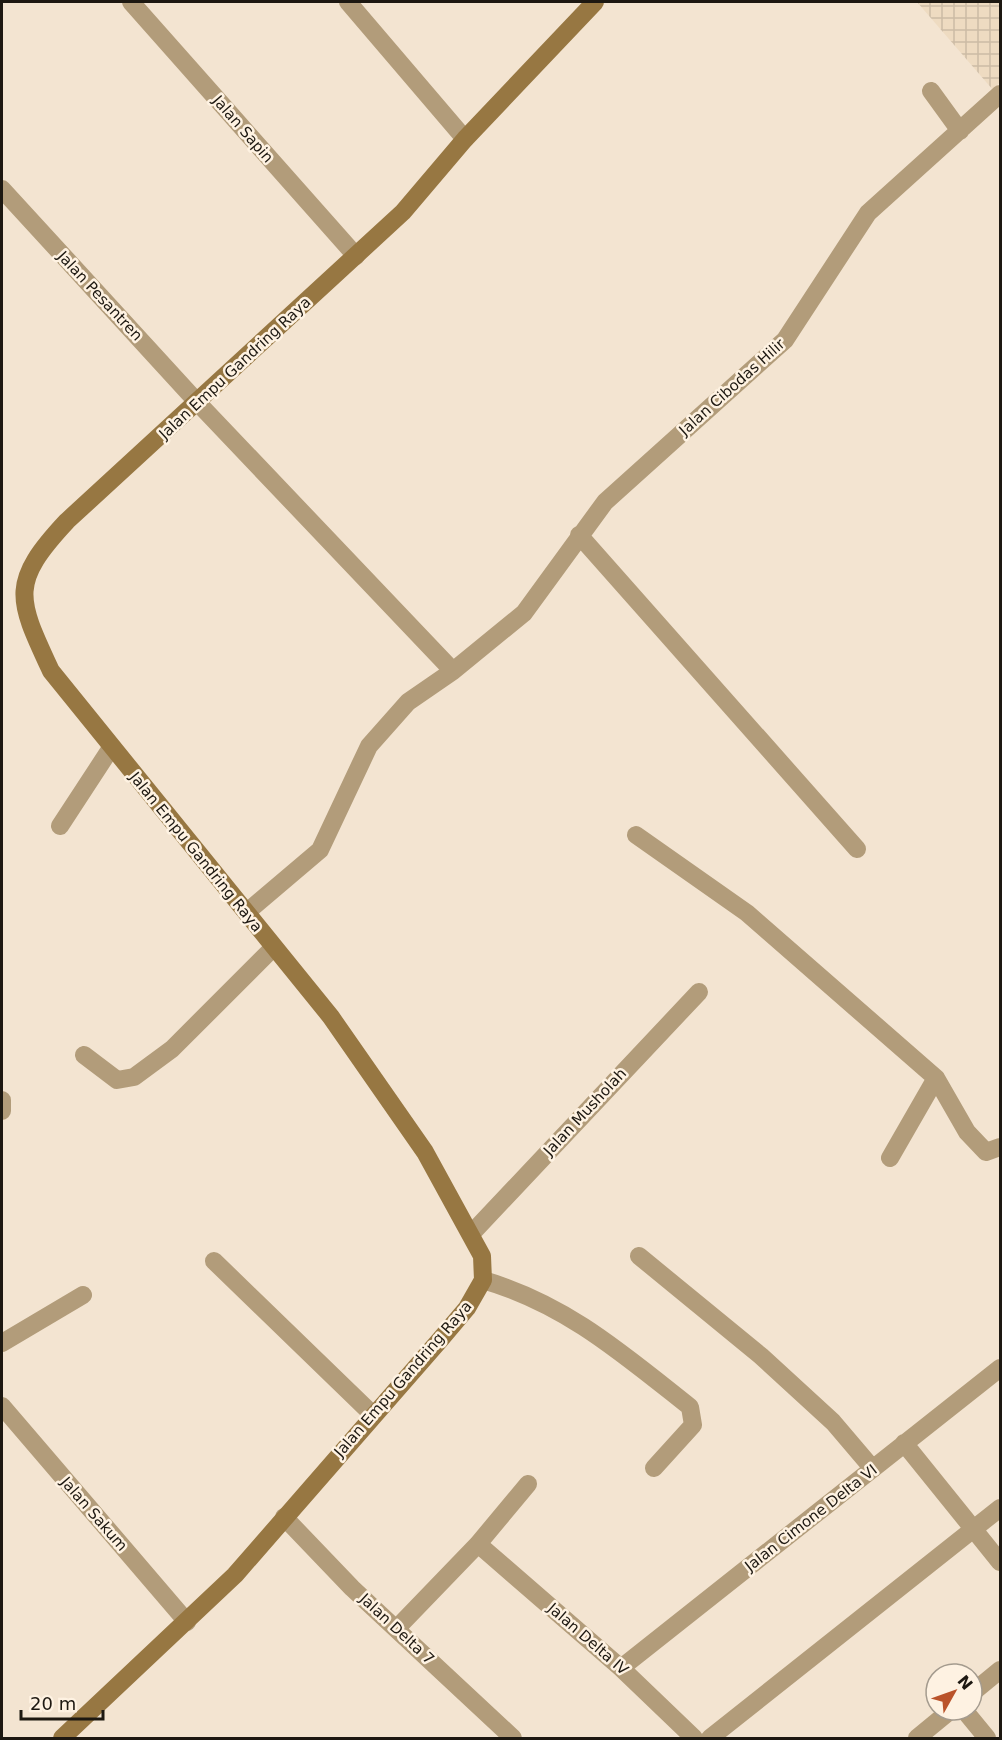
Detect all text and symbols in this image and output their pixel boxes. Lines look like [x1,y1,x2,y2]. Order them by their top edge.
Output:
street label: Jalan Sapin [208,91,277,166]
street label: Jalan Pesantren [53,247,146,345]
street label: Jalan Empu Gandring Raya [155,293,314,444]
street label: Jalan Cibodas Hilir [675,334,789,440]
street label: Jalan Empu Gandring Raya [125,768,266,936]
street label: Jalan Musholah [539,1065,630,1160]
street label: Jalan Empu Gandring Raya [330,1297,476,1461]
street label: Jalan Cimone Delta VI [741,1461,881,1576]
street label: Jalan Sakum [56,1473,131,1555]
street label: Jalan Delta 7 [355,1589,438,1668]
street label: Jalan Delta IV [543,1599,632,1679]
north arrow [924,1662,984,1722]
text: N [954,1671,977,1694]
scale bar [21,1683,104,1721]
text: 20 m [30,1693,76,1714]

